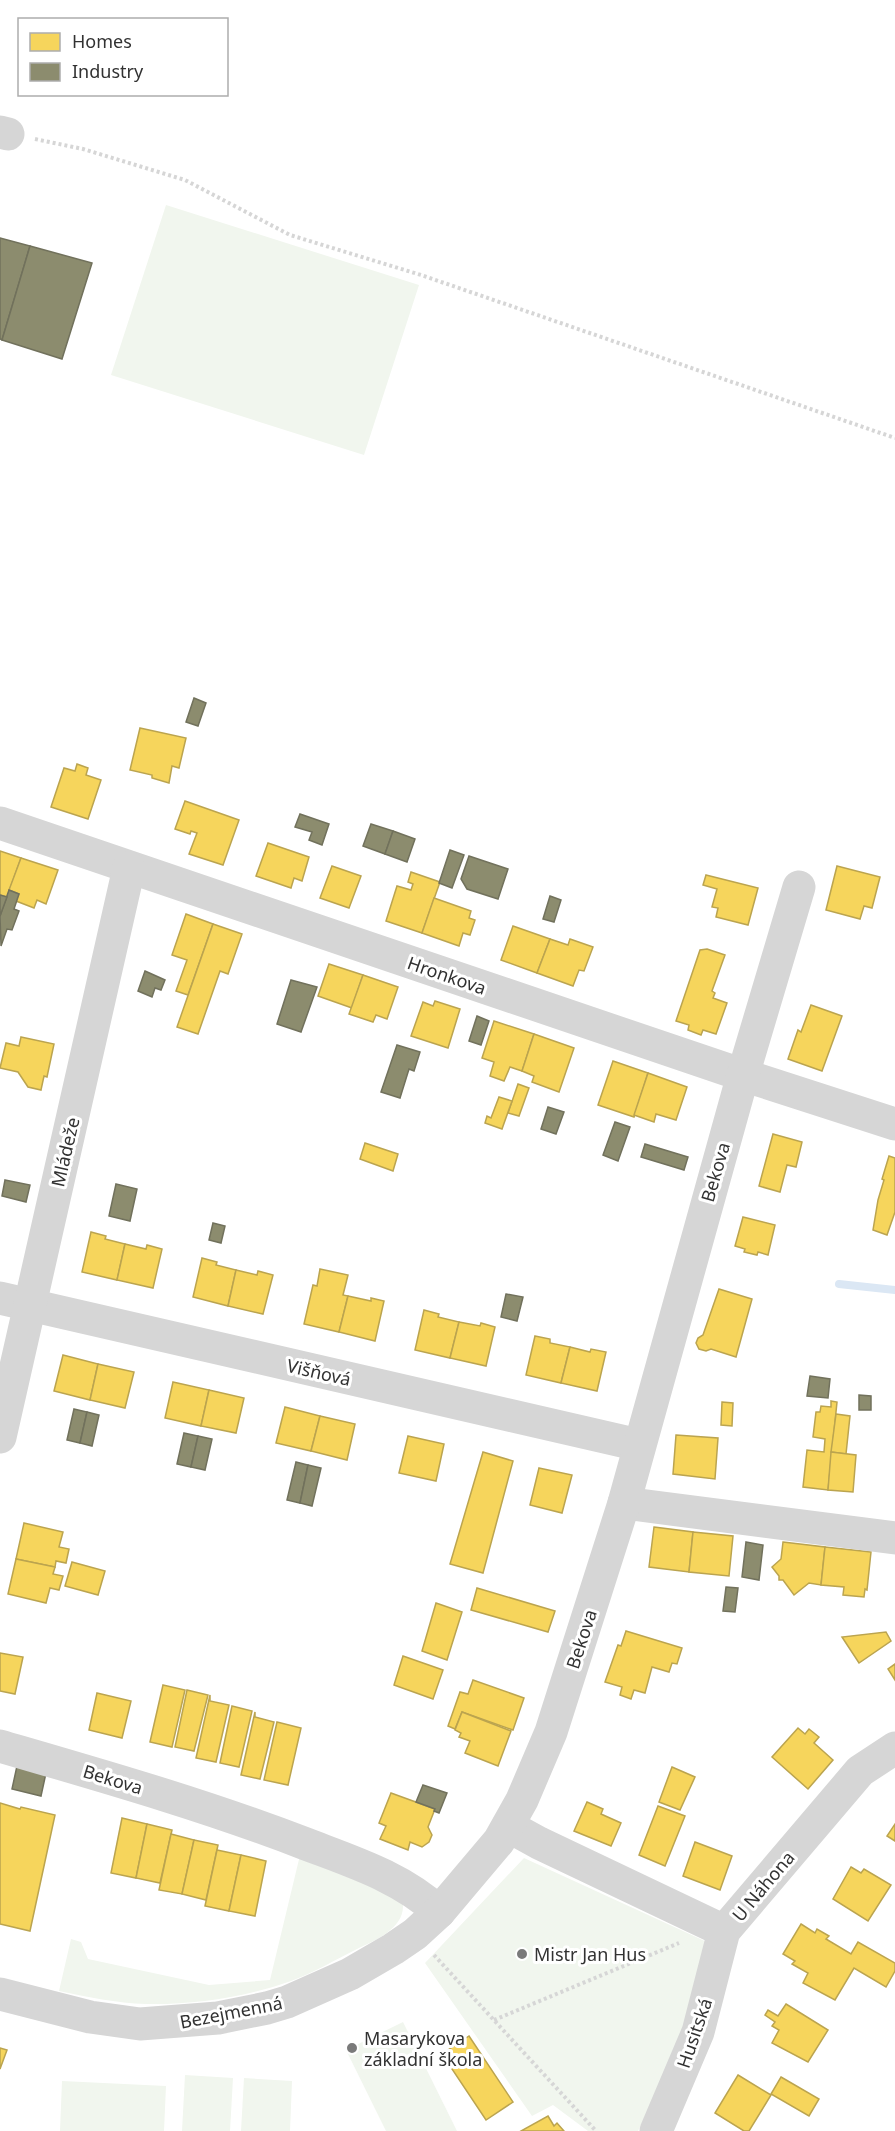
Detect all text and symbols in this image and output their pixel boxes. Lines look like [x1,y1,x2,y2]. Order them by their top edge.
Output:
legend [18,18,228,96]
text: Homes [72,29,132,53]
text: Industry [72,59,144,83]
street label: Hronkova [404,950,490,1000]
street label: Mládeže [45,1115,85,1189]
street label: Bekova [695,1139,735,1205]
street label: Višňová [285,1353,353,1391]
street label: Bekova [560,1606,602,1672]
street label: Bekova [80,1759,146,1799]
street label: U Náhona [727,1846,799,1926]
place label: Mistr Jan Hus [534,1942,646,1966]
marker: Mistr Jan Hus [515,1947,529,1961]
street label: Bezejmenná [178,1990,284,2034]
street label: Husitská [671,1995,717,2071]
place label: Masarykova základní škola [364,2026,482,2071]
marker: Masarykova základní škola [345,2041,359,2055]

